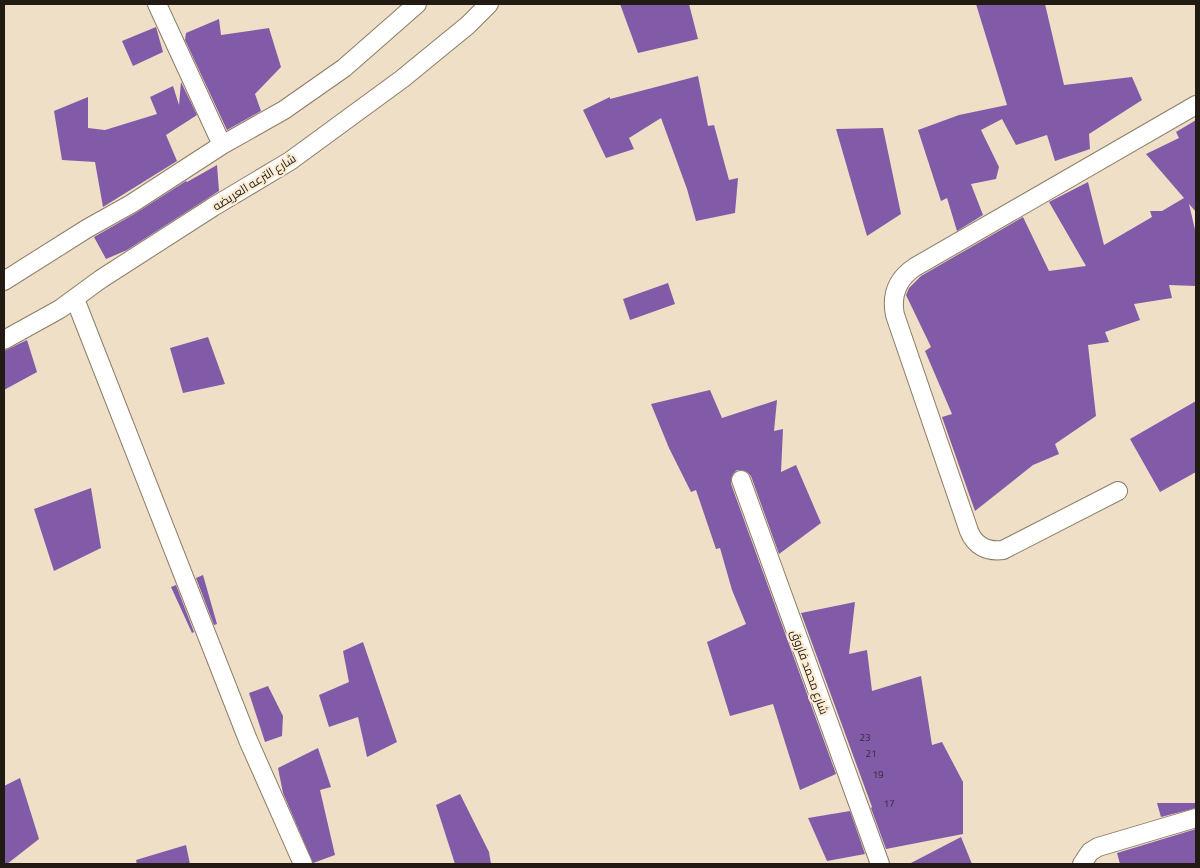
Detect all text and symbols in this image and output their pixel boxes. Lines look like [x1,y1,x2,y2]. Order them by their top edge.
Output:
street label: شارع الترعه العريضه [209,149,300,215]
street label: شارع محمد فاروق [786,627,834,717]
house number: 23 [859,730,871,745]
house number: 21 [865,746,877,761]
house number: 19 [872,767,884,782]
house number: 17 [883,796,895,811]

